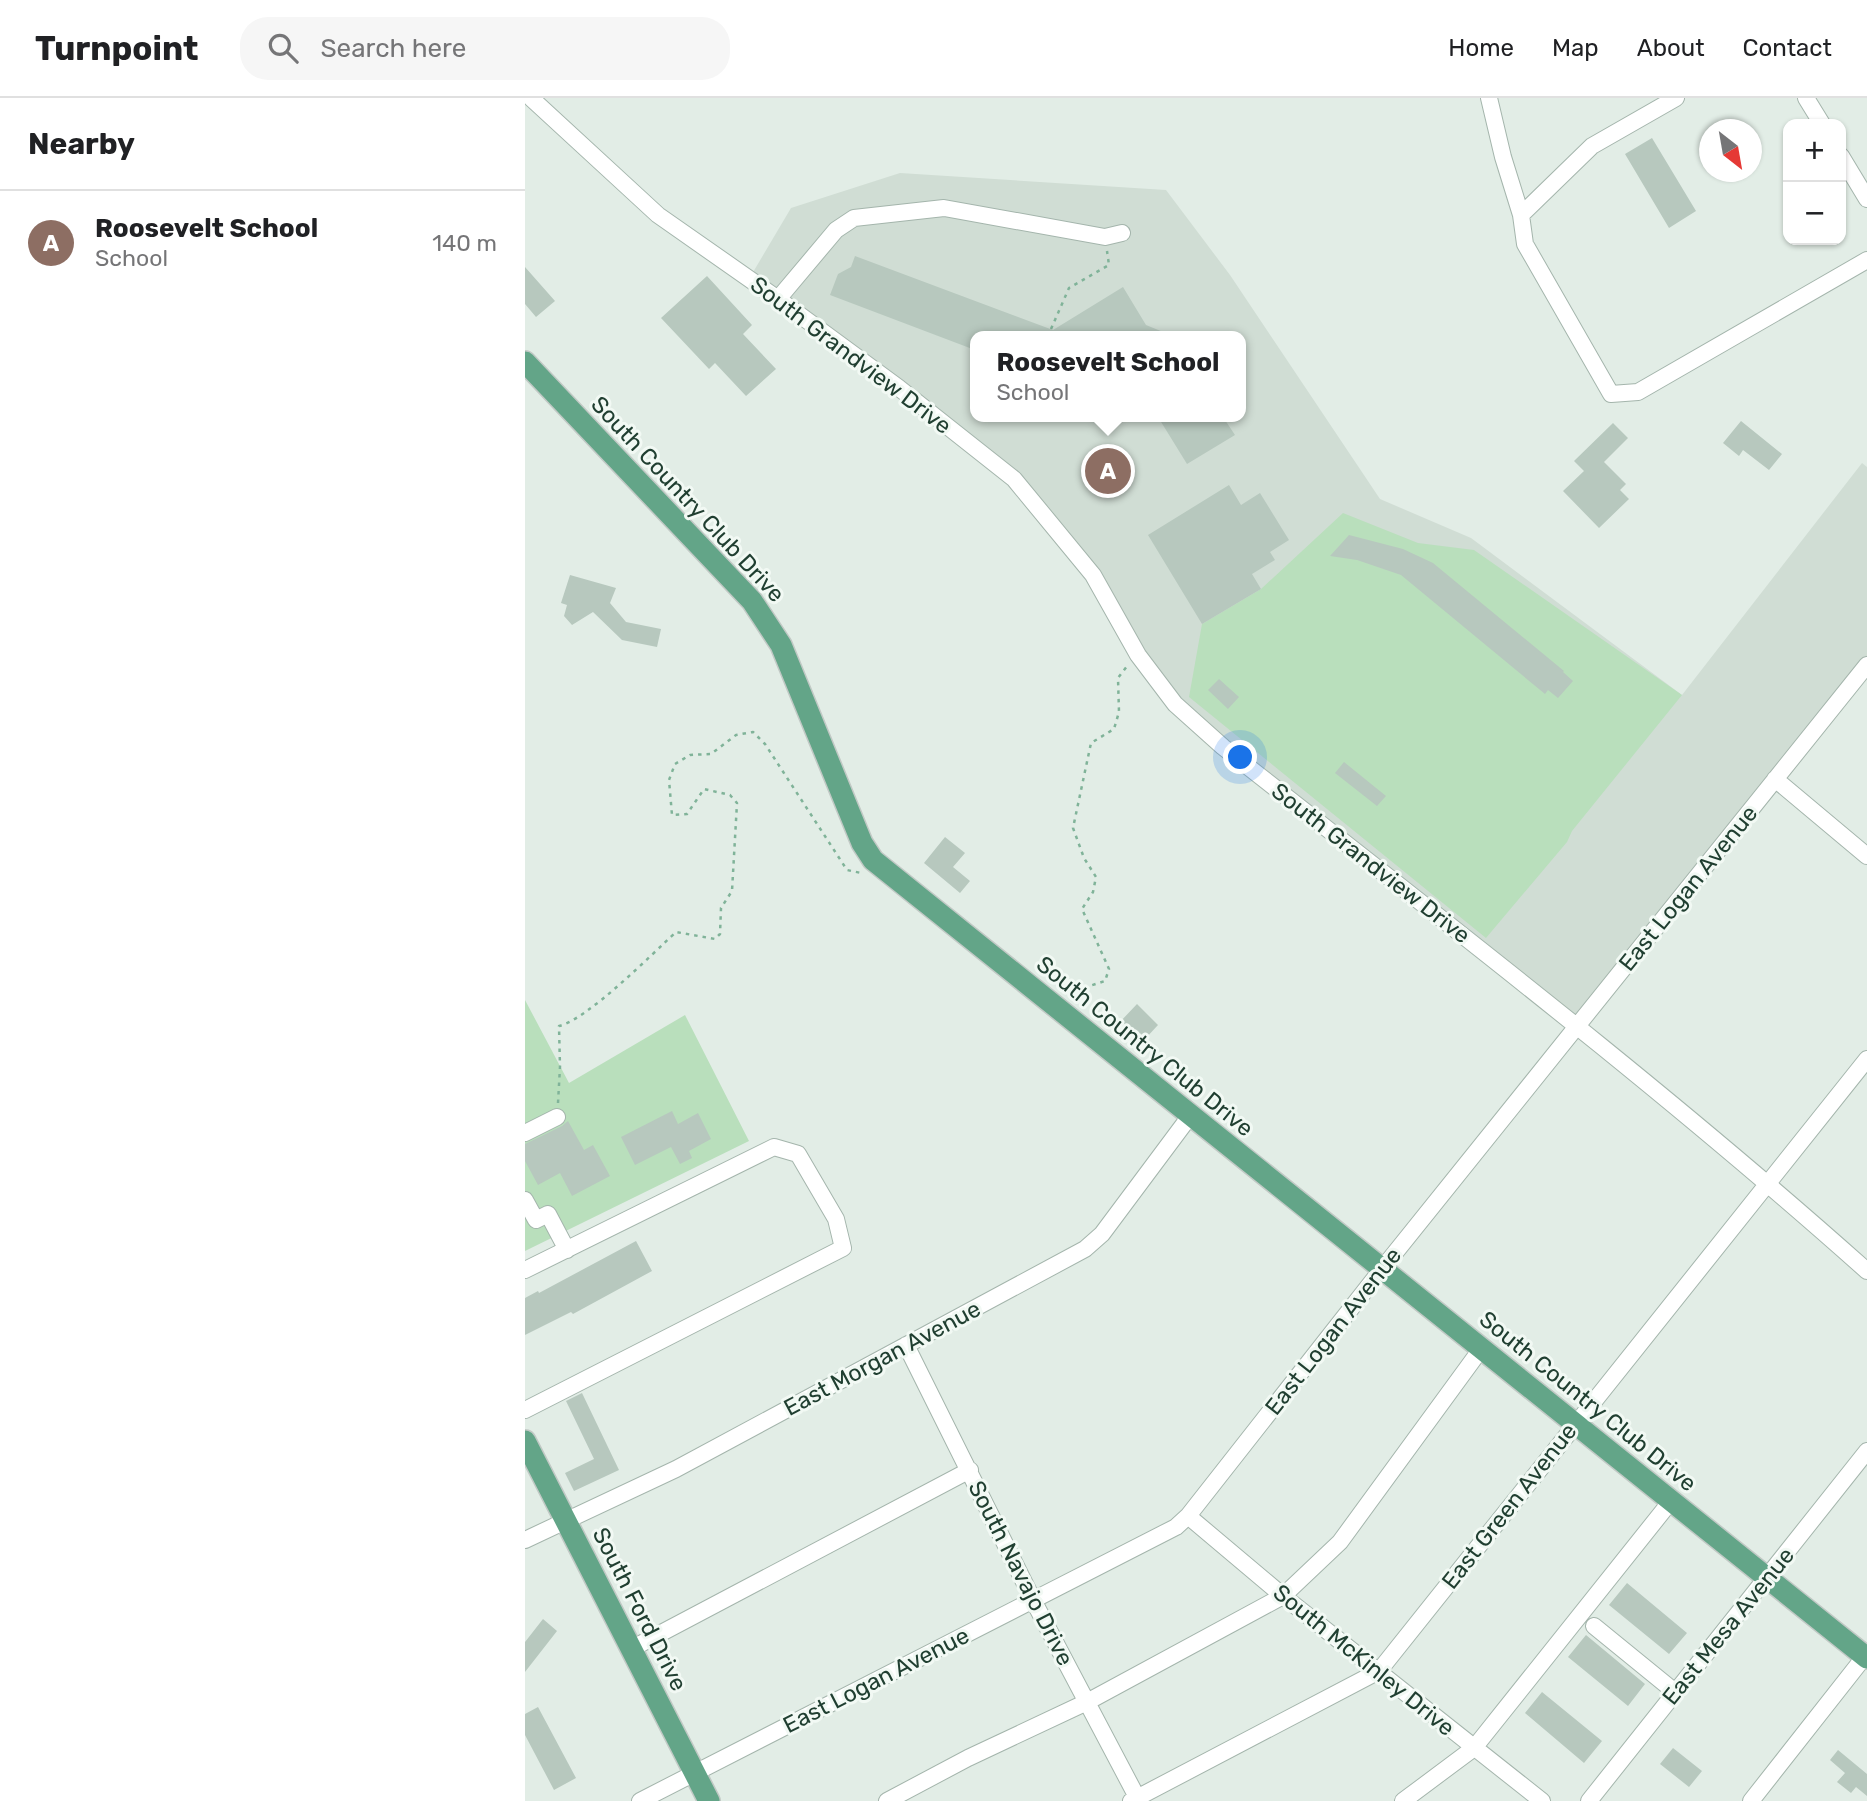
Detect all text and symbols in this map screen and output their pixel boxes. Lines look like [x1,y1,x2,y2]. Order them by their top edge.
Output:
search box [240,17,730,80]
text: Turnpoint [35,29,198,68]
icon: search [264,29,302,67]
text: Search here [320,33,466,64]
text: Home [1448,34,1514,62]
text: Map [1552,34,1599,62]
text: About [1637,34,1705,62]
text: Contact [1743,34,1832,62]
north arrow [1699,119,1762,182]
map controls [1783,119,1846,245]
button: + [1783,119,1846,182]
text: Nearby [28,126,135,162]
button: − [1783,182,1846,245]
text: Roosevelt School [95,213,318,244]
text: A [43,229,59,257]
text: 140 m [432,229,497,257]
text: School [95,244,168,272]
street label: South Grandview Drive [745,270,957,440]
popup [970,331,1246,422]
text: Roosevelt School [996,347,1220,378]
text: School [996,378,1069,406]
street label: South Country Club Drive [585,390,791,608]
pin: A [1085,445,1131,497]
your location [1223,740,1257,774]
street label: South Grandview Drive [1266,777,1476,949]
street label: East Logan Avenue [1613,800,1763,976]
street label: South Country Club Drive [1031,950,1259,1142]
street label: East Logan Avenue [1259,1242,1407,1420]
street label: East Morgan Avenue [779,1294,985,1422]
street label: South Country Club Drive [1474,1305,1702,1497]
street label: East Green Avenue [1436,1418,1582,1594]
street label: South Navajo Drive [962,1476,1080,1670]
street label: South Ford Drive [587,1523,693,1695]
street label: East Mesa Avenue [1656,1542,1800,1710]
street label: South McKinley Drive [1268,1578,1460,1742]
street label: East Logan Avenue [778,1621,974,1739]

